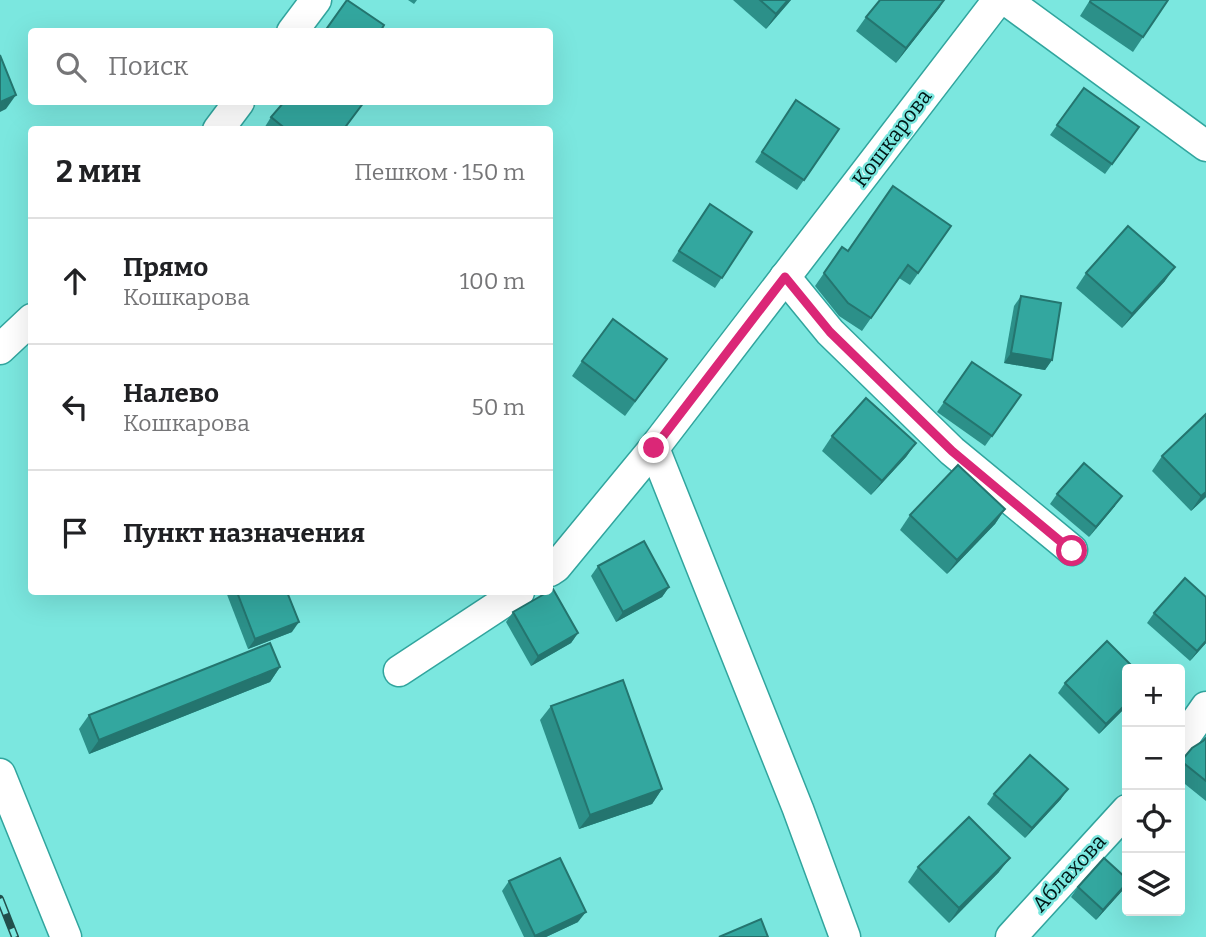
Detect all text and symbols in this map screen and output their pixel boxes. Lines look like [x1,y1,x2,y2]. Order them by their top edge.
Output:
search box [28,28,553,105]
icon: search [52,48,90,86]
text: Поиск [108,51,188,82]
street label: Кошкарова [847,84,938,192]
text: 2 мин [56,154,141,190]
text: Пешком · 150 m [354,158,525,186]
text: Прямо [123,252,208,283]
icon: ahead [56,262,94,300]
text: 100 m [460,267,525,295]
text: Кошкарова [123,283,250,311]
text: Налево [123,378,219,409]
icon: left [56,388,94,426]
text: 50 m [471,393,525,421]
text: Кошкарова [123,409,250,437]
route end [638,432,669,463]
icon: arrive [56,514,94,552]
text: Пункт назначения [123,518,365,549]
route start [1056,535,1087,566]
map controls [1122,664,1185,916]
button: + [1122,664,1185,727]
button: − [1122,727,1185,790]
button: locate [1122,790,1185,853]
street label: Аблахова [1027,828,1112,917]
button: layers [1122,853,1185,916]

